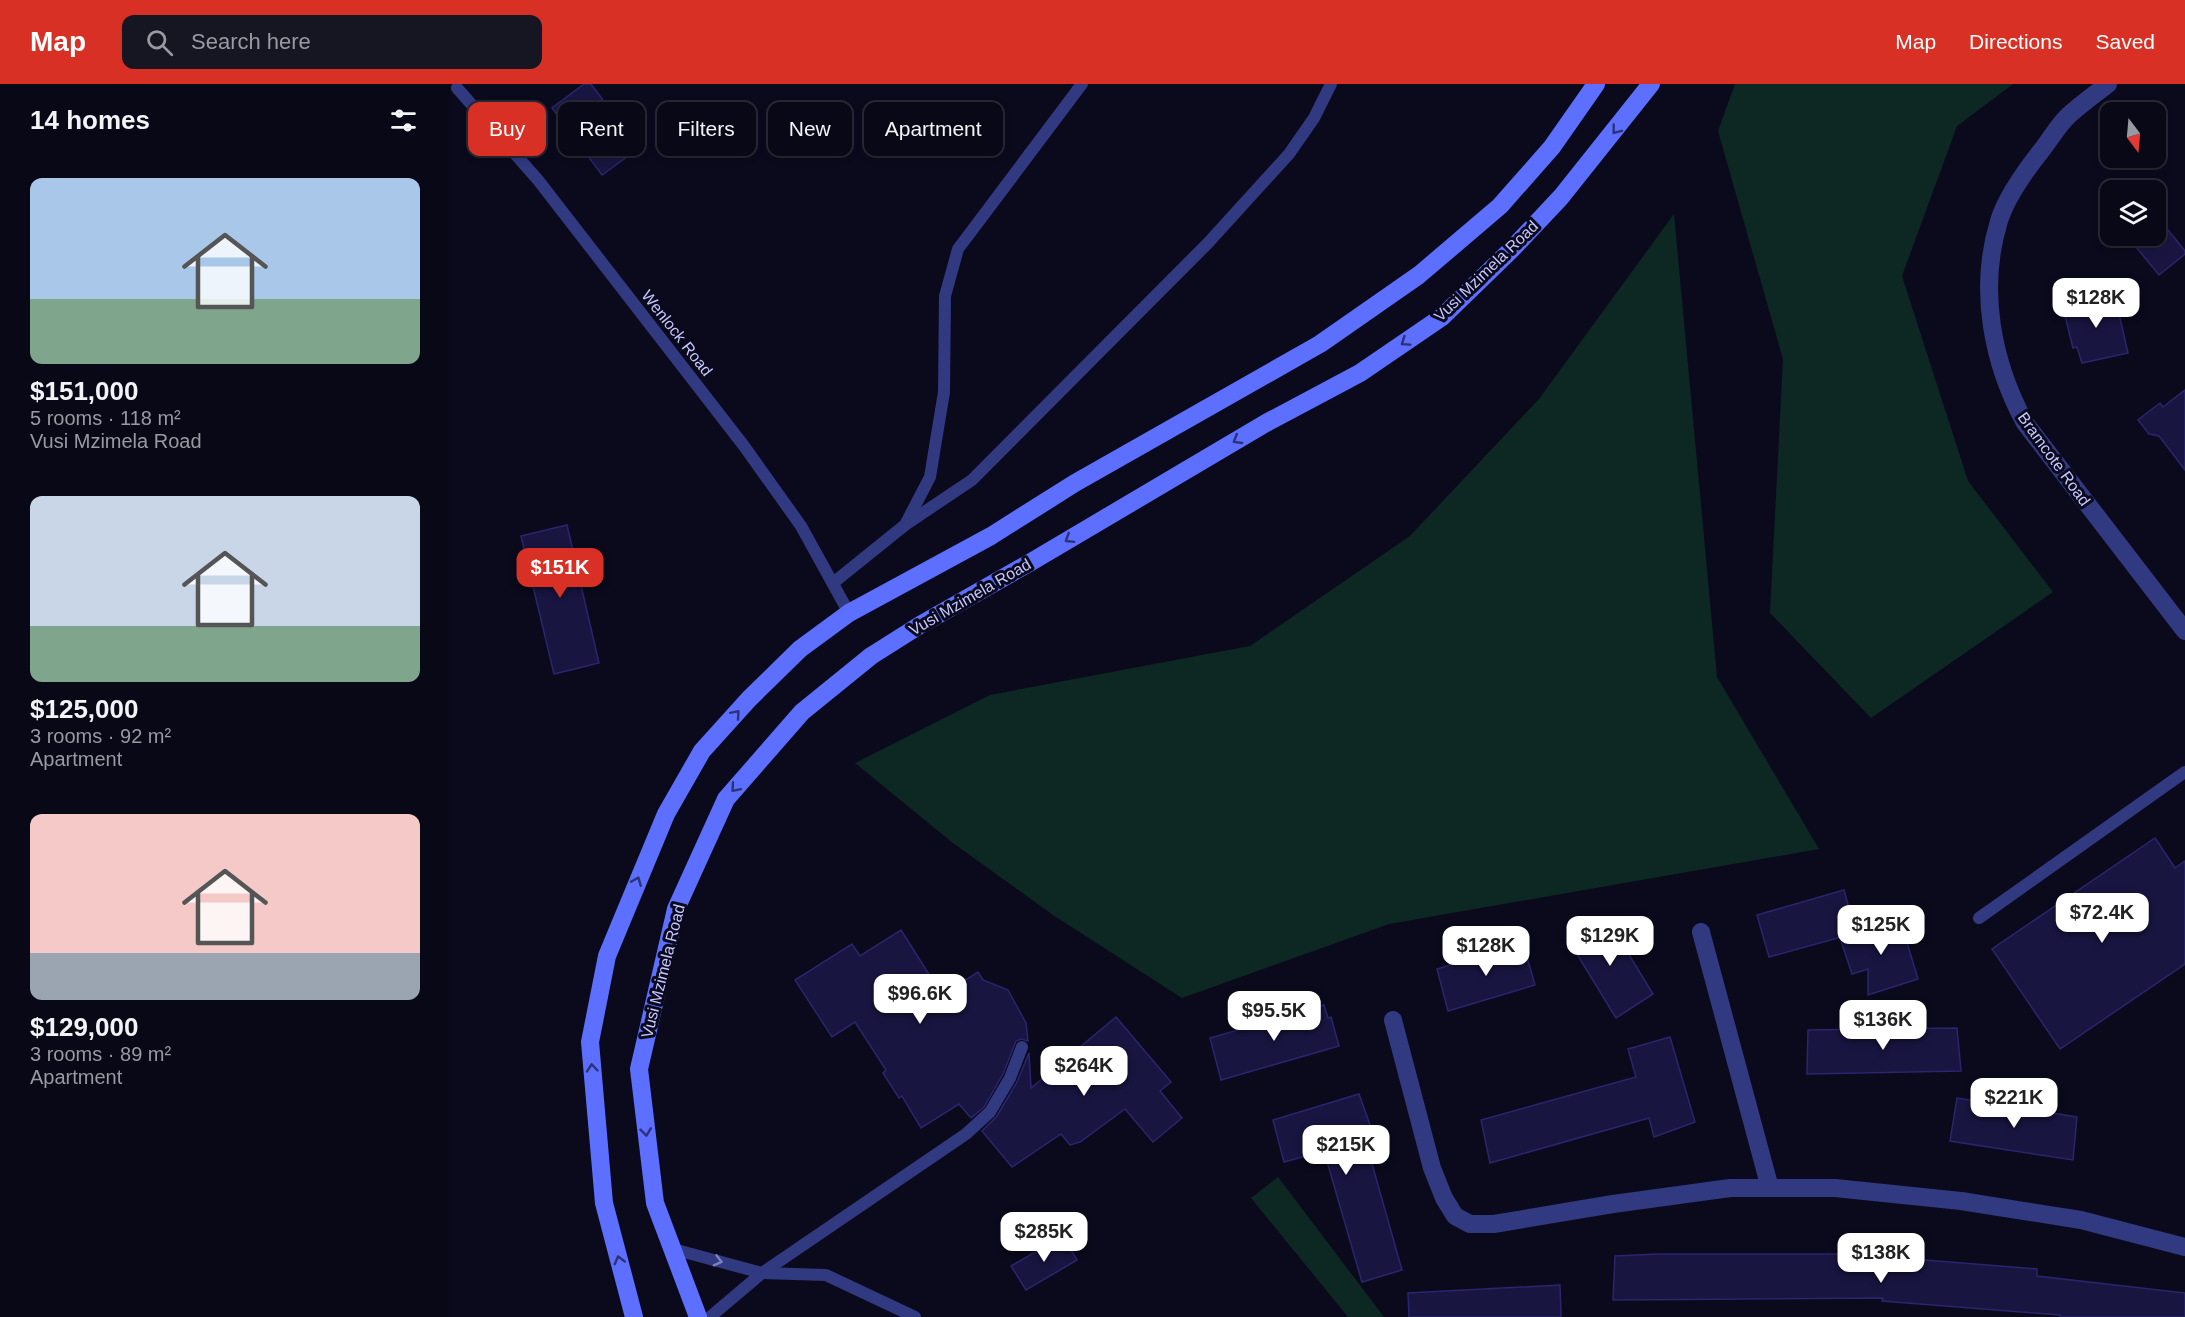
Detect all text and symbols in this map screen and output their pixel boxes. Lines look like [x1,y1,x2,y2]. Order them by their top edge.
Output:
search box [122,15,542,69]
text: Map [30,26,86,57]
icon: search [143,26,176,59]
text: Search here [191,29,311,54]
text: Map [1895,30,1936,53]
text: Directions [1969,30,2062,53]
text: Saved [2095,30,2155,53]
chip: Buy [468,102,546,156]
chip: Rent [558,102,645,156]
chip: Filters [657,102,756,156]
chip: New [768,102,852,156]
chip: Apartment [864,102,1003,156]
north arrow [2100,102,2166,168]
map controls [2100,102,2166,246]
icon: filters [387,104,420,137]
text: 14 homes [30,105,150,135]
one-way arrow [1612,124,1623,135]
button: layers [2100,180,2166,246]
icon: home [171,217,279,325]
street label: Vusi Mzimela Road [1431,217,1541,325]
pin: $128K [2054,278,2138,329]
text: $128K [2067,286,2125,308]
street label: Wenlock Road [638,287,716,379]
one-way arrow [1401,335,1412,346]
text: $151,000 [30,376,138,406]
text: 5 rooms · 118 m² [30,407,181,429]
street label: Bramcote Road [2014,409,2094,509]
text: Vusi Mzimela Road [30,430,202,452]
one-way arrow [1233,433,1243,445]
one-way arrow [1065,532,1075,544]
icon: home [171,535,279,643]
pin: $151K [518,548,602,599]
street label: Vusi Mzimela Road [906,555,1034,639]
text: $151K [531,556,589,578]
text: $125,000 [30,694,138,724]
one-way arrow [729,710,740,721]
text: 3 rooms · 92 m² [30,725,171,747]
text: Apartment [30,748,122,770]
one-way arrow [731,781,742,792]
icon: home [171,853,279,961]
one-way arrow [630,876,642,887]
pin: $72.4K [2053,893,2151,944]
text: $72.4K [2070,901,2134,923]
street label: Vusi Mzimela Road [638,902,688,1040]
pin: $125K [1839,905,1923,956]
text: $125K [1852,913,1910,935]
pin: $129K [1568,916,1652,967]
text: $129K [1581,924,1639,946]
pin: $128K [1444,926,1528,977]
text: $128K [1457,934,1515,956]
pin: $96.6K [871,974,969,1025]
text: $96.6K [888,982,952,1004]
pin: $95.5K [1225,991,1323,1042]
text: $95.5K [1242,999,1306,1021]
pin: $136K [1841,1000,1925,1051]
text: $136K [1854,1008,1912,1030]
text: $129,000 [30,1012,138,1042]
text: 3 rooms · 89 m² [30,1043,171,1065]
pin: $264K [1042,1046,1126,1097]
text: $264K [1055,1054,1113,1076]
one-way arrow [586,1063,599,1072]
text: Apartment [30,1066,122,1088]
pin: $221K [1972,1078,2056,1129]
text: $221K [1985,1086,2043,1108]
pin: $215K [1304,1125,1388,1176]
one-way arrow [640,1127,652,1136]
text: $215K [1317,1133,1375,1155]
pin: $285K [1002,1212,1086,1263]
text: $285K [1015,1220,1073,1242]
pin: $138K [1839,1233,1923,1284]
text: $138K [1852,1241,1910,1263]
one-way arrow [712,1254,723,1266]
one-way arrow [614,1256,626,1266]

